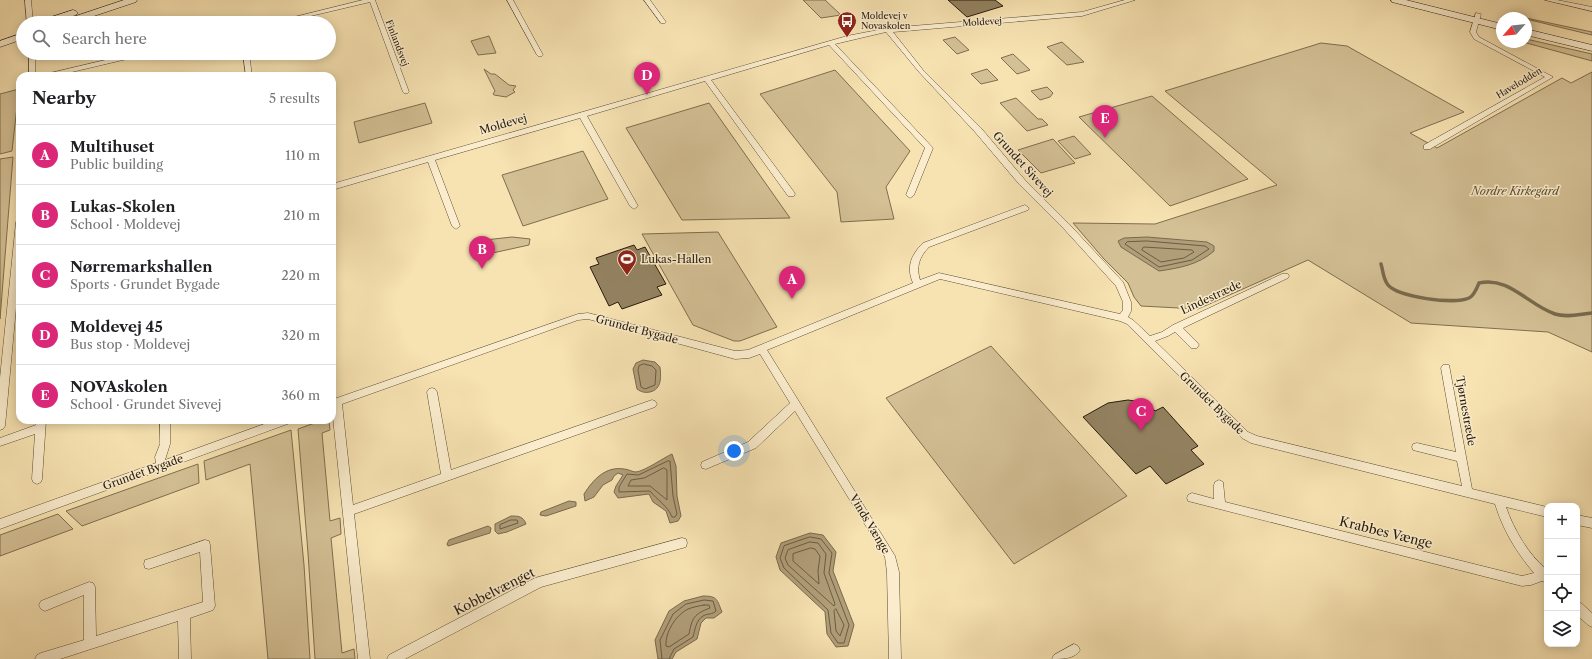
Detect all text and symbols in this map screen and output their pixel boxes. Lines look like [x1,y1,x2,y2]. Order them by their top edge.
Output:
bus stop icon: Moldevej v Novaskolen [836,10,858,38]
place label: Moldevej v Novaskolen [861,10,911,31]
north arrow [1496,12,1532,48]
street label: Moldevej [962,15,1002,28]
search box [16,16,336,60]
street label: Finlandsvej [384,18,411,68]
icon: search [30,27,52,49]
text: Search here [62,29,147,48]
pin: D [634,62,660,95]
street label: Havelodden [1494,64,1544,101]
text: Nearby [32,88,96,108]
text: 5 results [269,90,320,106]
pin: E [1092,105,1118,138]
street label: Moldevej [478,111,528,137]
street label: Grundet Sivevej [990,128,1056,200]
text: Multihuset [70,137,154,156]
text: A [40,147,50,163]
text: 110 m [285,147,320,163]
text: Public building [70,156,163,172]
park label: Nordre Kirkegård [1470,184,1560,198]
text: Lukas-Skolen [70,197,175,216]
text: B [40,207,50,223]
text: 210 m [283,207,320,223]
text: School · Moldevej [70,216,180,232]
pin: B [469,236,495,269]
sports icon: Lukas-Hallen [616,248,638,276]
place label: Lukas-Hallen [641,252,711,266]
text: Nørremarkshallen [70,257,212,276]
pin: A [779,266,805,299]
text: C [40,267,50,283]
text: 220 m [281,267,320,283]
text: Sports · Grundet Bygade [70,276,220,292]
street label: Lindestræde [1178,277,1244,317]
street label: Grundet Bygade [594,311,680,347]
text: Moldevej 45 [70,317,163,336]
text: D [39,327,51,343]
text: 320 m [282,327,320,343]
text: Bus stop · Moldevej [70,336,190,352]
street label: Grundet Bygade [1177,369,1247,437]
street label: Tjørnestræde [1453,375,1479,447]
text: NOVAskolen [70,377,168,396]
text: E [40,387,50,403]
text: 360 m [281,387,320,403]
text: School · Grundet Sivevej [70,396,221,412]
pin: C [1128,398,1154,431]
your location [724,441,744,461]
street label: Grundet Bygade [101,451,185,493]
street label: Vinds Vænge [846,491,893,556]
map controls [1544,503,1580,647]
button: + [1544,503,1580,539]
street label: Krabbes Vænge [1338,513,1434,551]
button: − [1544,539,1580,575]
street label: Kobbelvænget [451,564,537,618]
button: locate [1544,575,1580,611]
button: layers [1544,611,1580,647]

